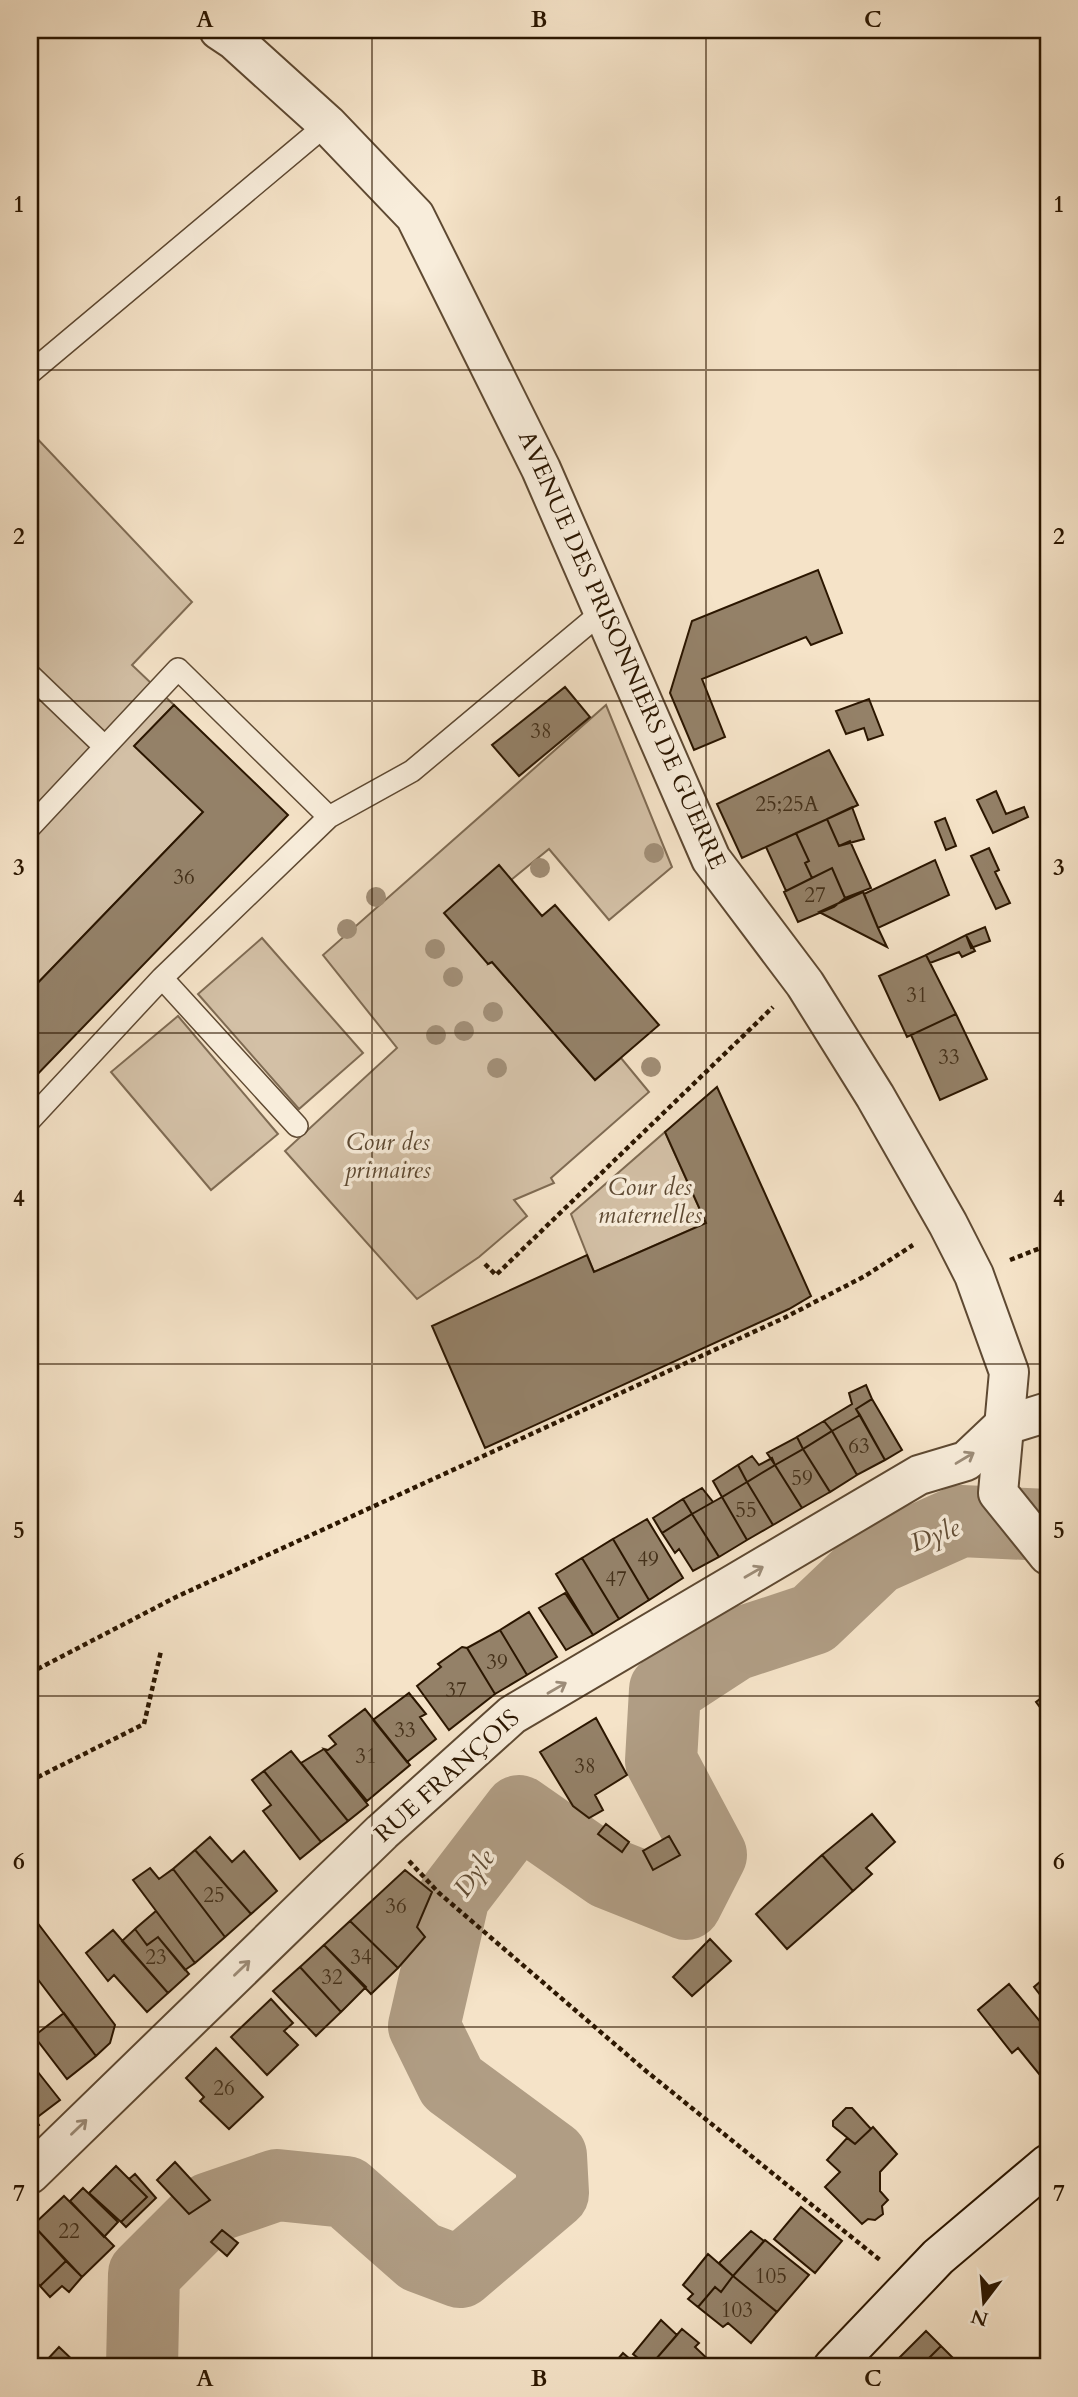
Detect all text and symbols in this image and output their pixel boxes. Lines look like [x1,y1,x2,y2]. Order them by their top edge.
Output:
text: A [196,4,214,35]
text: B [531,4,547,35]
text: C [864,4,882,35]
text: 1 [13,189,25,220]
text: 1 [1053,189,1065,220]
street label: AVENUE DES PRISONNIERS DE GUERRE [510,426,734,874]
text: 2 [13,521,25,552]
text: 2 [1053,521,1065,552]
house number: 38 [530,717,552,746]
house number: 25;25A [755,790,819,819]
text: 3 [13,852,25,883]
text: 3 [1053,852,1065,883]
house number: 36 [173,863,195,892]
house number: 27 [804,881,826,910]
house number: 31 [906,981,928,1010]
house number: 33 [938,1043,960,1072]
park label: Cour des primaires [343,1126,431,1187]
park label: Cour des maternelles [598,1171,702,1232]
text: 4 [13,1183,25,1214]
text: 4 [1053,1183,1065,1214]
house number: 63 [848,1432,870,1461]
one-way arrow [955,1451,975,1465]
house number: 59 [791,1464,813,1493]
house number: 55 [735,1496,757,1525]
water label: Dyle [905,1509,966,1560]
text: 5 [13,1515,25,1546]
text: 5 [1053,1515,1065,1546]
house number: 49 [637,1545,659,1574]
house number: 47 [605,1565,627,1594]
one-way arrow [743,1565,763,1579]
house number: 39 [486,1648,508,1677]
house number: 37 [445,1676,467,1705]
one-way arrow [547,1681,567,1695]
street label: RUE FRANÇOIS [367,1702,527,1850]
house number: 33 [394,1716,416,1745]
house number: 31 [355,1742,377,1771]
house number: 38 [574,1752,596,1781]
water label: Dyle [445,1842,503,1904]
text: 6 [13,1846,25,1877]
text: 6 [1053,1846,1065,1877]
house number: 25 [203,1881,225,1910]
house number: 36 [385,1892,407,1921]
house number: 23 [145,1943,167,1972]
house number: 34 [350,1943,372,1972]
one-way arrow [233,1960,250,1977]
house number: 32 [321,1963,343,1992]
house number: 26 [213,2074,235,2103]
one-way arrow [70,2118,87,2135]
text: 7 [13,2178,25,2209]
text: 7 [1053,2178,1065,2209]
house number: 22 [58,2217,80,2246]
house number: 105 [755,2262,787,2291]
north arrow [948,2268,1018,2338]
house number: 103 [721,2296,753,2325]
text: N [968,2302,991,2332]
text: A [196,2363,214,2394]
text: B [531,2363,547,2394]
text: C [864,2363,882,2394]

